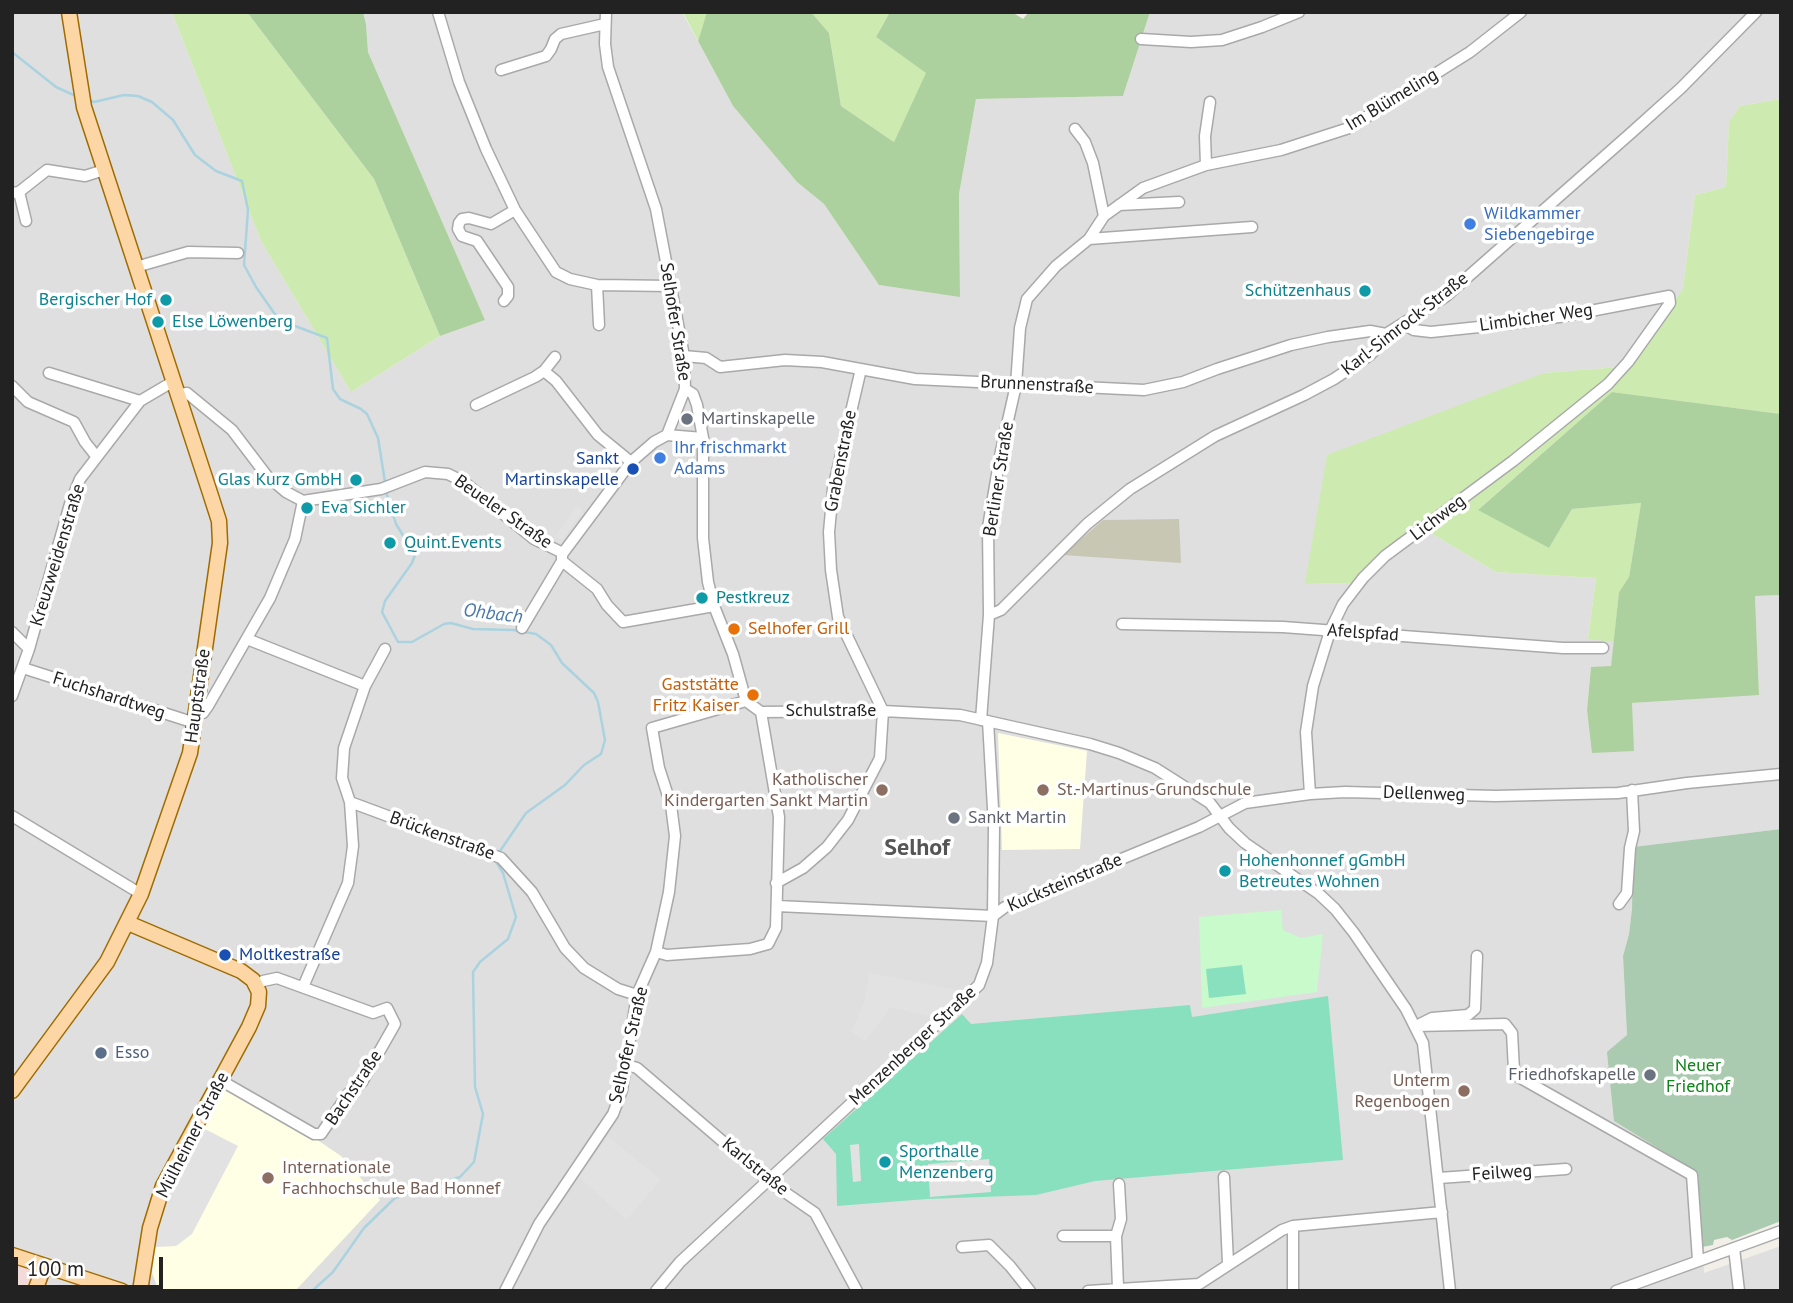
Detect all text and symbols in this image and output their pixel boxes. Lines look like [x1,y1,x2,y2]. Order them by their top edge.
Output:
street label: Im Blümeling [1342,64,1442,136]
place label: Wildkammer Siebengebirge [1484,203,1595,246]
marker: Wildkammer Siebengebirge [1462,216,1478,232]
street label: Selhofer Straße [655,261,695,383]
street label: Karl-Simrock-Straße [1337,268,1473,380]
place label: Schützenhaus [1245,280,1351,302]
marker: Schützenhaus [1357,283,1373,299]
place label: Bergischer Hof [39,289,152,311]
marker: Bergischer Hof [158,292,174,308]
street label: Limbicher Weg [1478,299,1594,337]
place label: Else Löwenberg [172,311,293,333]
marker: Else Löwenberg [150,314,166,330]
street label: Brunnenstraße [980,371,1094,399]
place label: Martinskapelle [701,408,815,430]
street label: Grabenstraße [821,408,861,514]
marker: Martinskapelle [679,411,695,427]
street label: Berliner Straße [979,420,1019,538]
place label: Ihr frischmarkt Adams [674,437,787,480]
place label: Sankt Martinskapelle [505,448,619,490]
marker: Ihr frischmarkt Adams [652,450,668,466]
marker: Sankt Martinskapelle [625,461,641,477]
place label: Glas Kurz GmbH [218,469,342,491]
street label: Beueler Straße [450,470,556,554]
marker: Glas Kurz GmbH [348,472,364,488]
street label: Kreuzweidenstraße [26,481,90,629]
street label: Lichweg [1406,490,1470,546]
place label: Eva Sichler [321,497,406,519]
marker: Eva Sichler [299,500,315,516]
place label: Quint.Events [404,532,502,554]
marker: Quint.Events [382,535,398,551]
place label: Pestkreuz [716,587,790,609]
marker: Pestkreuz [694,590,710,606]
water label: Ohbach [462,599,524,629]
place label: Selhofer Grill [748,618,849,640]
street label: Afelspfad [1326,620,1400,646]
marker: Selhofer Grill [726,621,742,637]
street label: Hauptstraße [181,647,215,745]
street label: Fuchshardtweg [50,668,168,724]
place label: Gaststätte Fritz Kaiser [653,674,739,716]
marker: Gaststätte Fritz Kaiser [745,687,761,703]
street label: Schulstraße [785,700,877,722]
place label: Katholischer Kindergarten Sankt Martin [664,769,868,812]
place label: St.-Martinus-Grundschule [1057,779,1251,801]
marker: Katholischer Kindergarten Sankt Martin [874,782,890,798]
marker: St.-Martinus-Grundschule [1035,782,1051,798]
street label: Dellenweg [1383,782,1465,806]
street label: Brückenstraße [386,807,498,865]
place label: Sankt Martin [968,807,1066,829]
marker: Sankt Martin [946,810,962,826]
district label: Selhof [884,834,950,862]
street label: Kucksteinstraße [1004,849,1126,917]
place label: Hohenhonnef gGmbH Betreutes Wohnen [1239,850,1406,892]
marker: Hohenhonnef gGmbH Betreutes Wohnen [1217,863,1233,879]
place label: Moltkestraße [239,944,340,966]
marker: Moltkestraße [217,947,233,963]
street label: Menzenberger Straße [845,982,981,1110]
street label: Selhofer Straße [605,984,653,1106]
place label: Esso [115,1042,149,1064]
marker: Esso [93,1045,109,1061]
street label: Bachstraße [321,1046,387,1130]
park label: Neuer Friedhof [1666,1055,1730,1098]
place label: Friedhofskapelle [1508,1064,1636,1086]
marker: Friedhofskapelle [1642,1067,1658,1083]
street label: Mülheimer Straße [152,1069,234,1201]
place label: Unterm Regenbogen [1355,1070,1450,1112]
marker: Unterm Regenbogen [1456,1083,1472,1099]
street label: Karlstraße [717,1134,793,1200]
place label: Sporthalle Menzenberg [899,1141,994,1184]
marker: Sporthalle Menzenberg [877,1154,893,1170]
place label: Internationale Fachhochschule Bad Honnef [282,1157,500,1200]
street label: Feilweg [1471,1160,1533,1186]
marker: Internationale Fachhochschule Bad Honnef [260,1170,276,1186]
scale bar [18,1244,166,1288]
text: 100 m [27,1255,84,1282]

